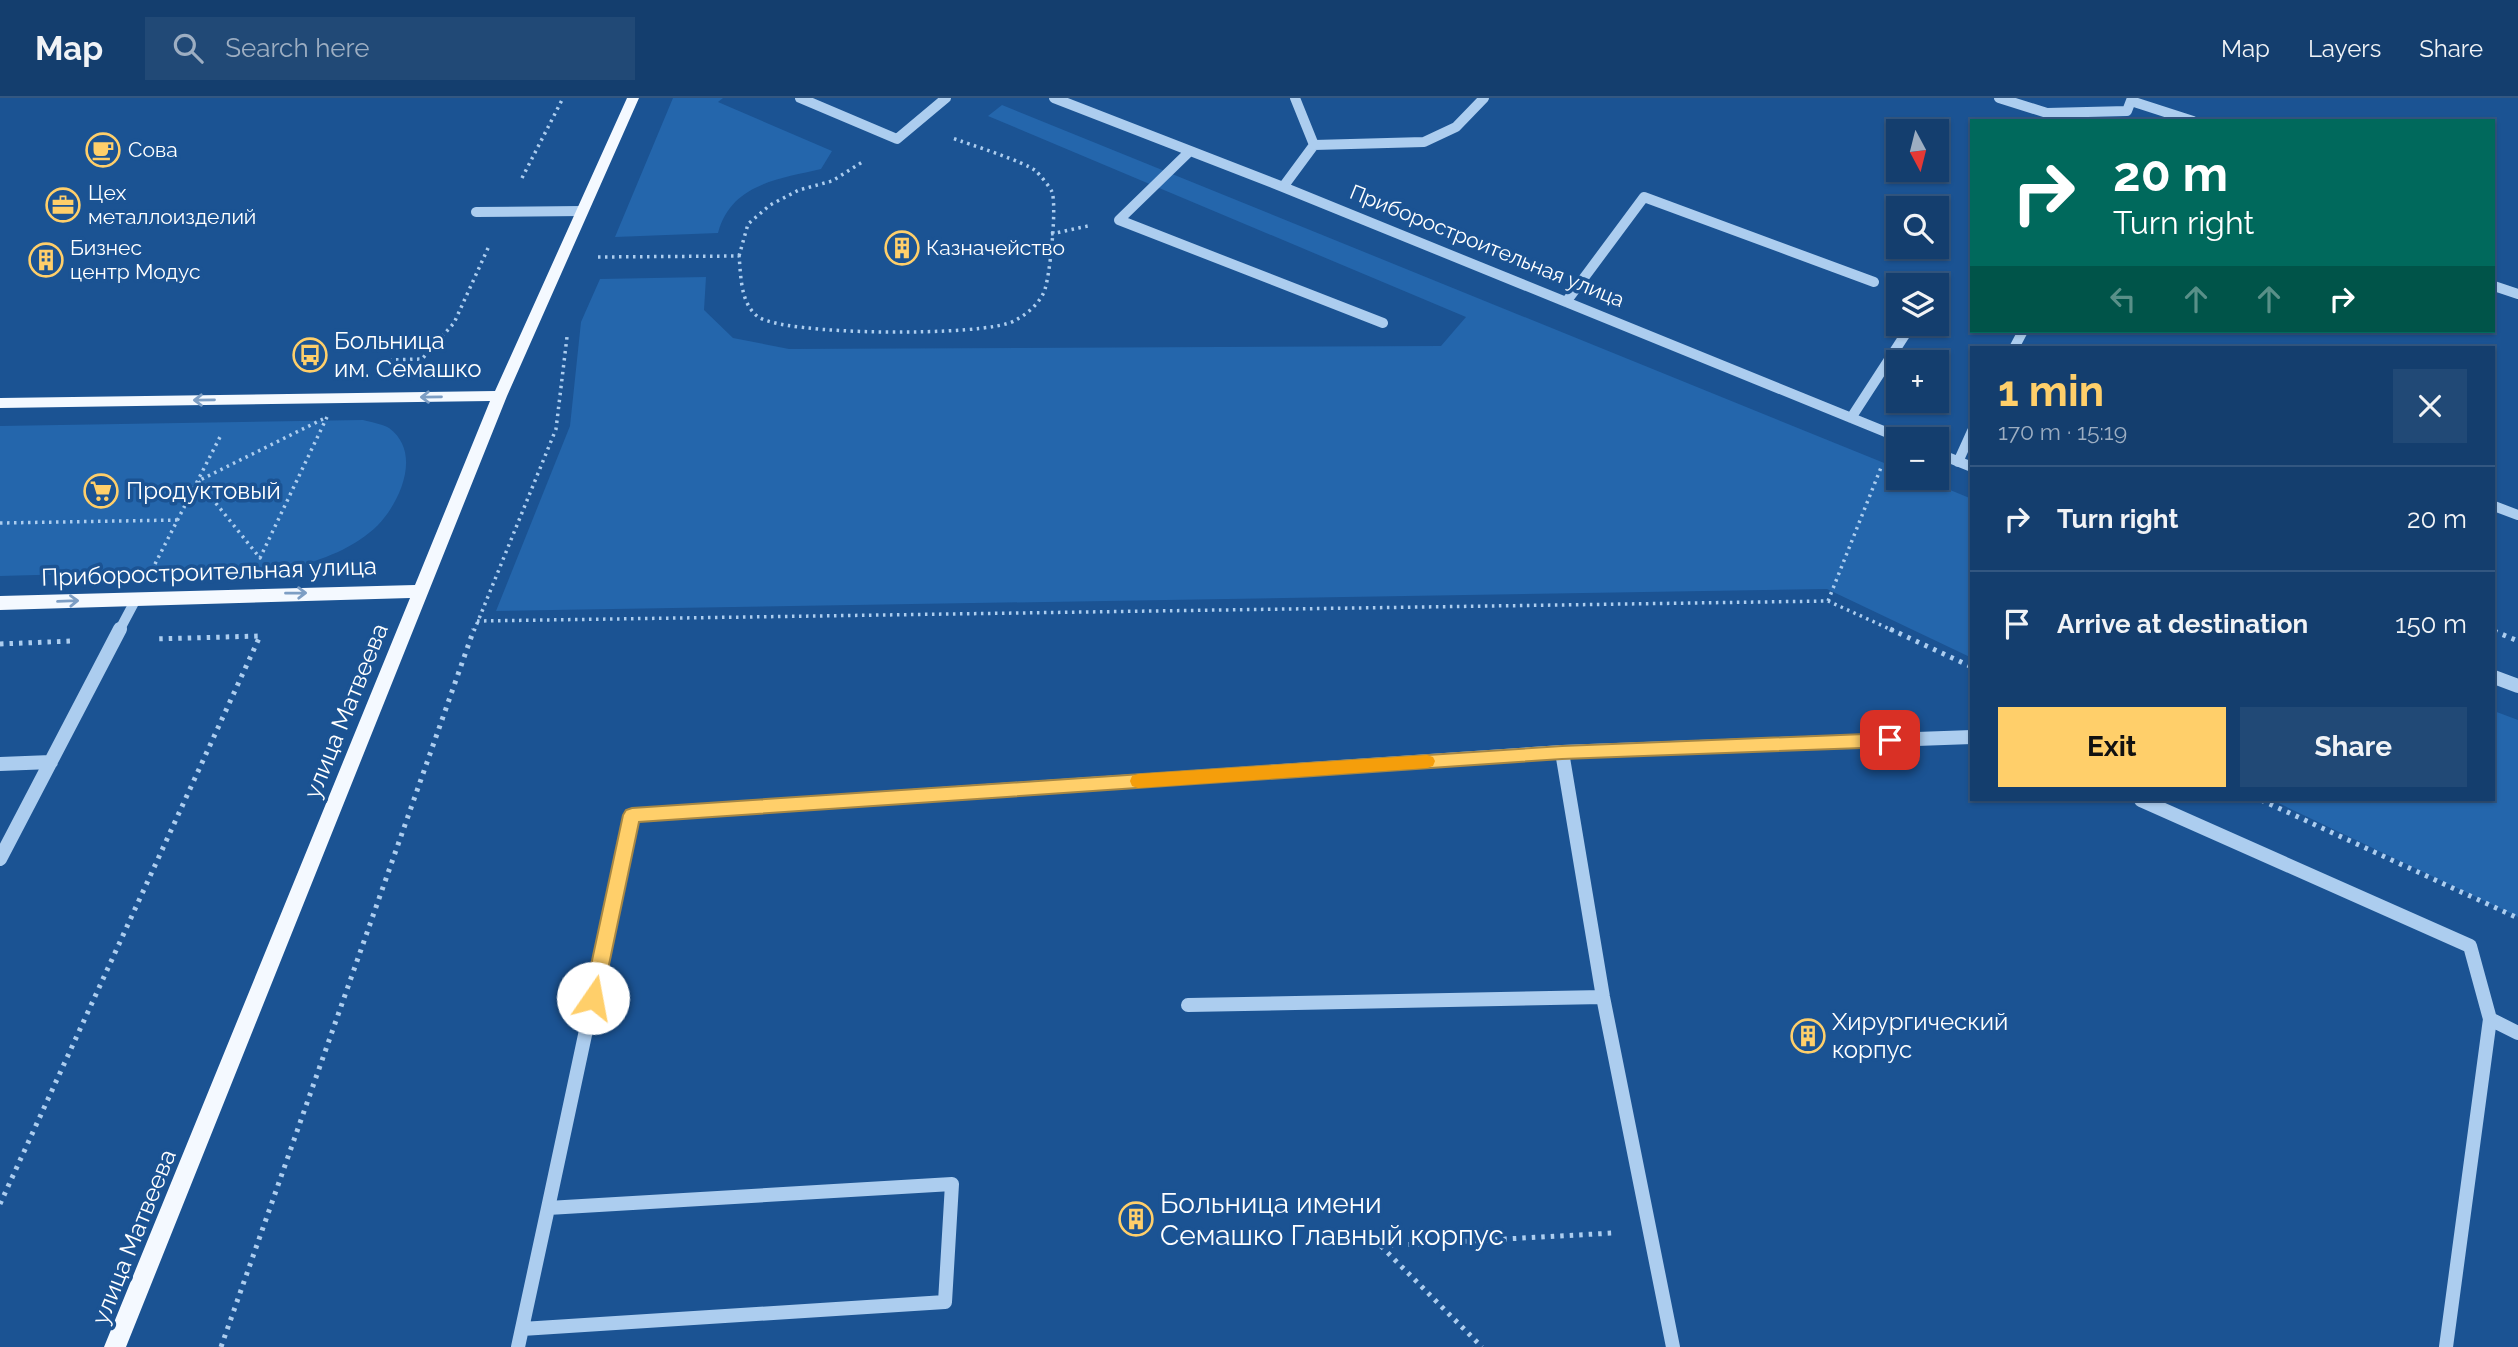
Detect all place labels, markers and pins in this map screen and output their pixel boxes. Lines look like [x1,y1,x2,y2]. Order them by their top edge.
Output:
cafe icon: Сова [84,131,122,169]
place label: Сова [128,137,178,162]
place label: Цех металлоизделий [88,180,256,229]
office icon: Цех металлоизделий [44,186,82,224]
building icon: Казначейство [883,229,921,267]
place label: Бизнес центр Модус [70,235,201,284]
place label: Казначейство [926,235,1065,260]
building icon: Бизнес центр Модус [27,241,65,279]
place label: Больница им. Семашко [334,326,481,383]
bus stop icon: Больница им. Семашко [291,336,329,374]
supermarket icon: Продуктовый [82,472,120,510]
place label: Продуктовый [126,476,281,505]
pin [1860,710,1920,770]
place label: Хирургический корпус [1832,1007,2008,1064]
building icon: Хирургический корпус [1789,1017,1827,1055]
place label: Больница имени Семашко Главный корпус [1160,1187,1504,1252]
building icon: Больница имени Семашко Главный корпус [1117,1200,1155,1238]

